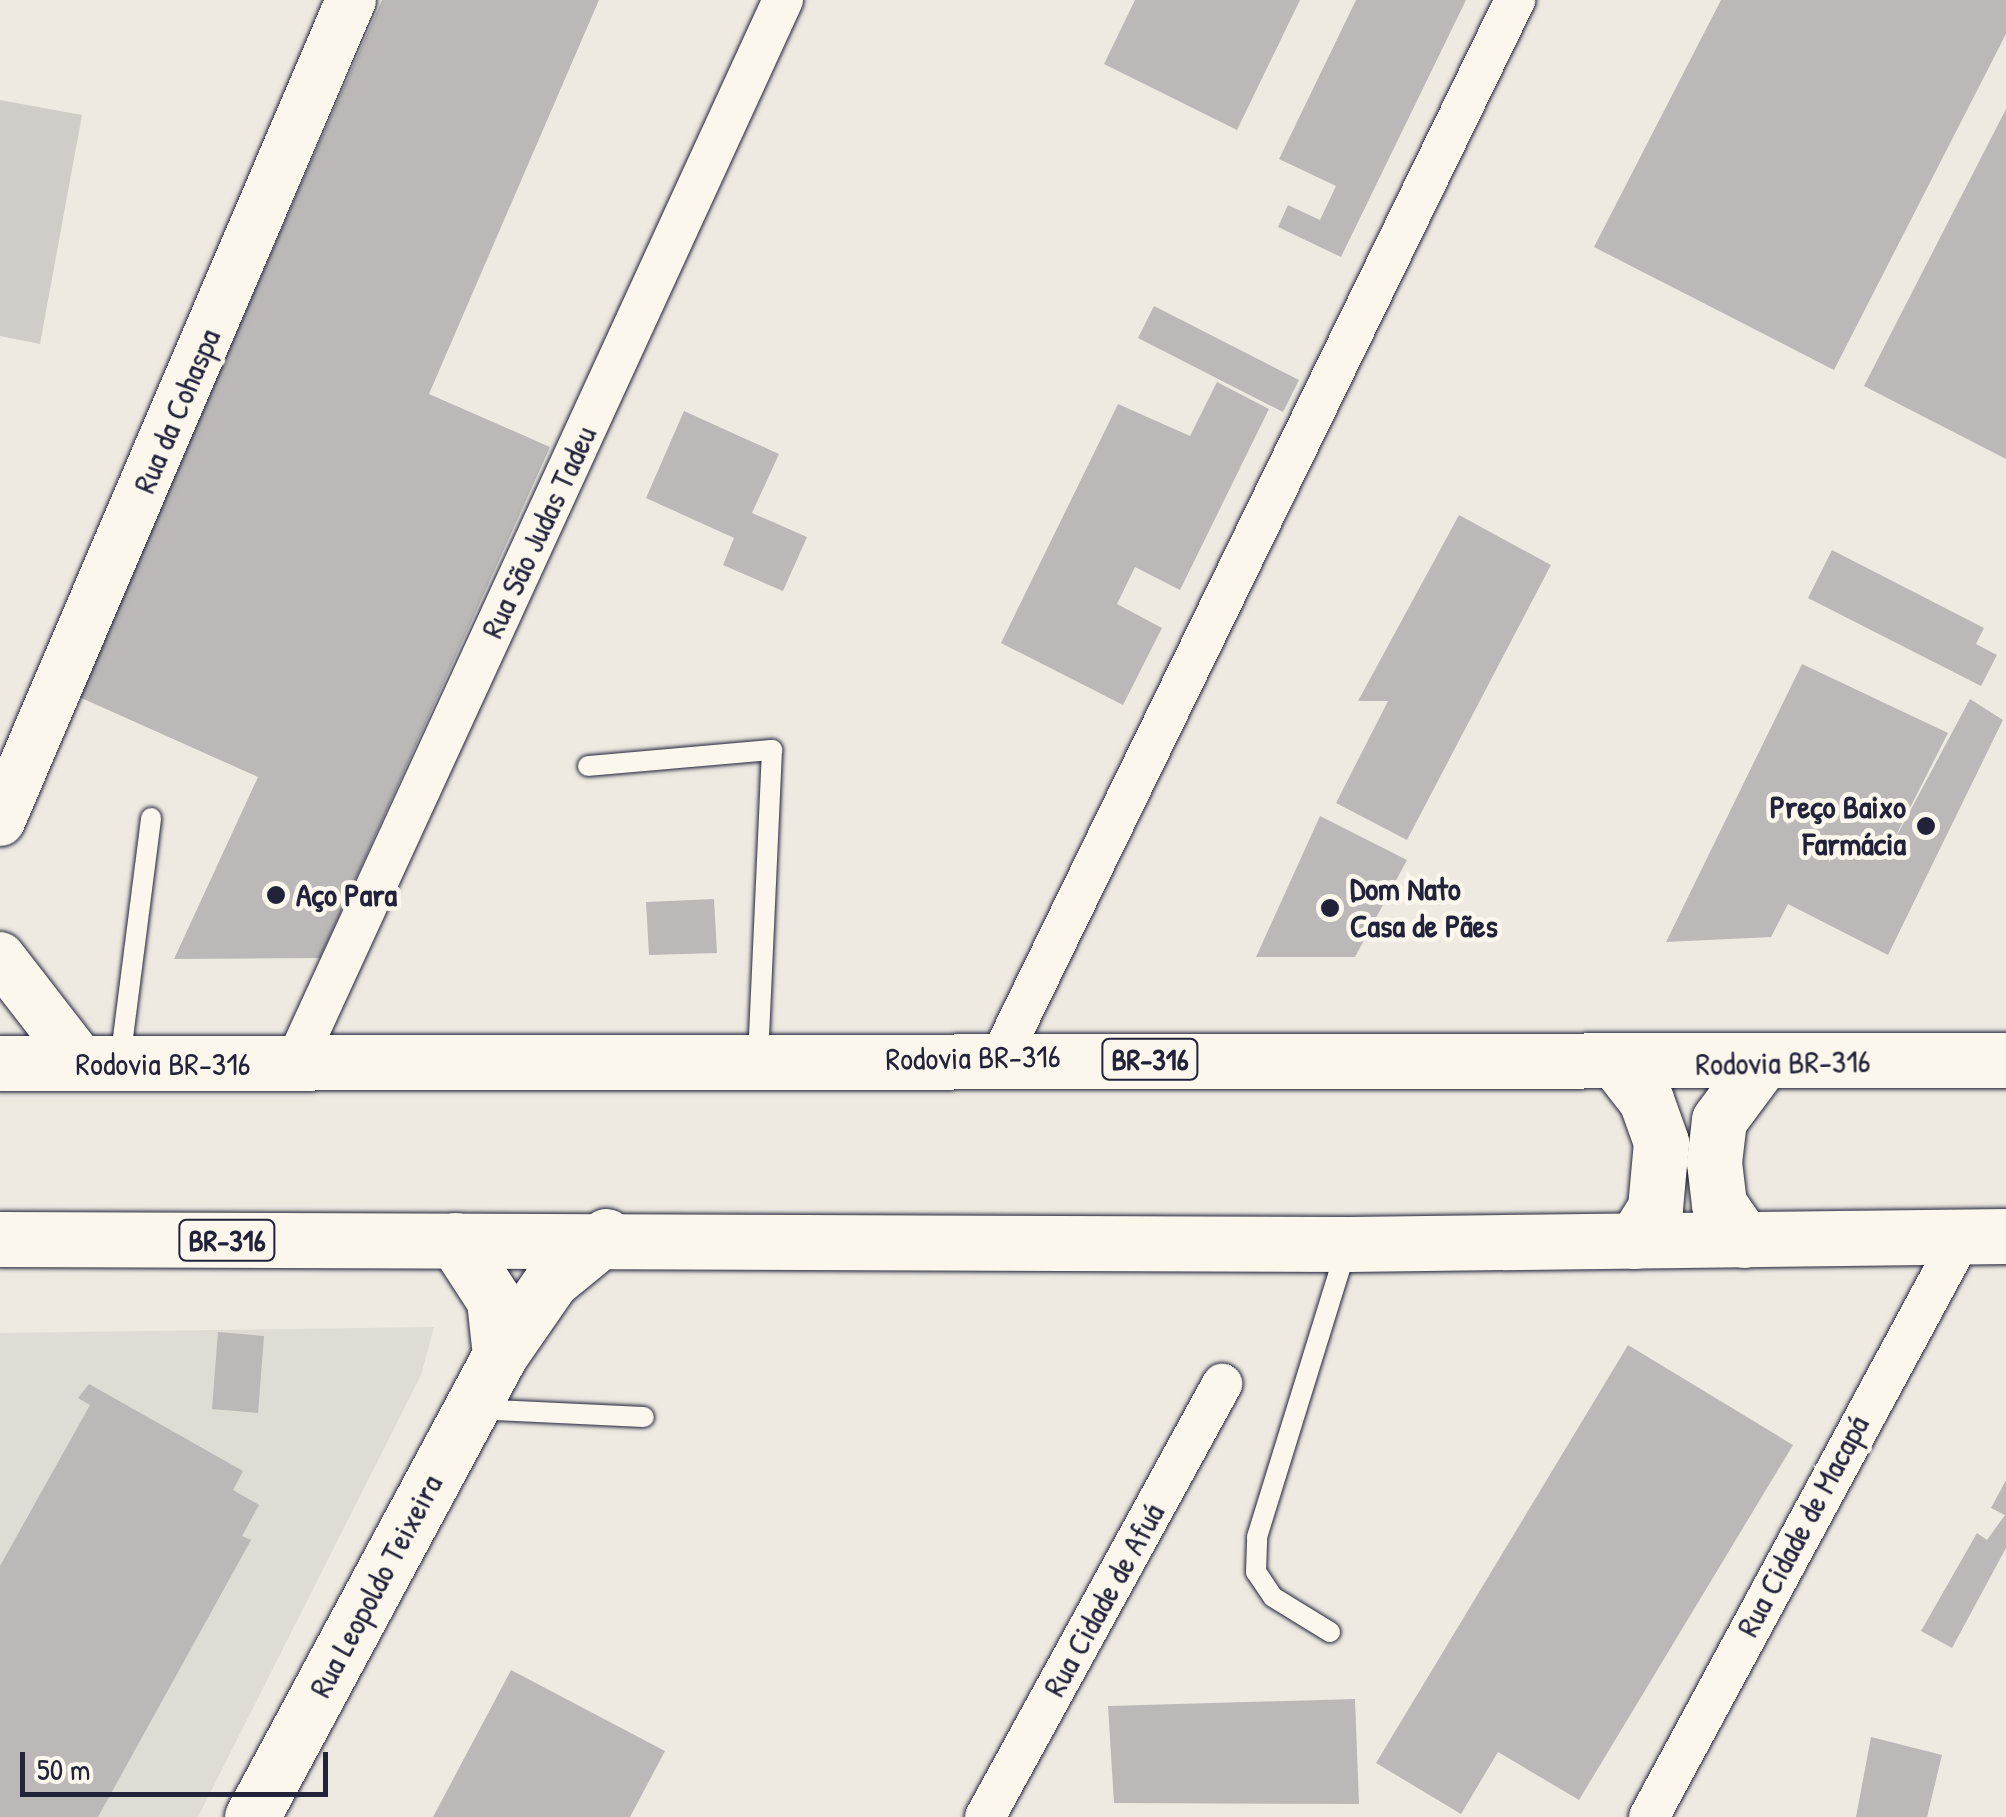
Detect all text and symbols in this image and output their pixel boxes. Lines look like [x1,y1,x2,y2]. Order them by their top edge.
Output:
street label: Rua da Cohaspa [125,323,229,499]
street label: Rua São Judas Tadeu [473,420,605,644]
place label: Preço Baixo Farmácia [1770,789,1906,864]
marker: Preço Baixo Farmácia [1915,815,1937,837]
place label: Dom Nato Casa de Pães [1350,871,1498,946]
place label: Aço Para [296,876,397,914]
marker: Aço Para [265,884,287,906]
marker: Dom Nato Casa de Pães [1319,897,1341,919]
road number: BR-316 [1100,1034,1200,1084]
street label: Rodovia BR-316 [885,1037,1061,1079]
street label: Rodovia BR-316 [1695,1042,1871,1084]
street label: Rodovia BR-316 [75,1045,251,1083]
road number: BR-316 [177,1215,277,1265]
street label: Rua Cidade de Macapá [1729,1409,1877,1643]
street label: Rua Leopoldo Teixeira [301,1468,451,1704]
street label: Rua Cidade de Afuá [1035,1497,1173,1703]
scale bar [25,1732,332,1794]
text: 50 m [37,1749,90,1789]

